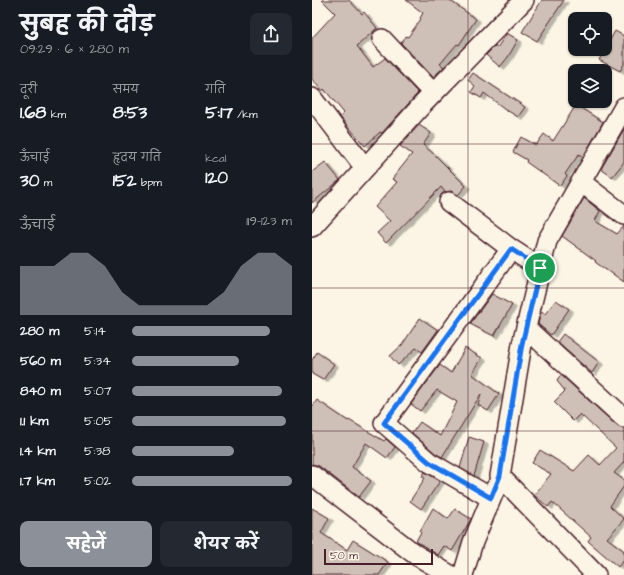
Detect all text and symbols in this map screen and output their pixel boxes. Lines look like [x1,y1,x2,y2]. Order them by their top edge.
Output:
text: सुबह की दौड़ [20,9,154,40]
map controls [568,12,612,108]
button: locate [568,12,612,56]
button: share [250,13,292,55]
text: 09:29 · 6 × 280 m [20,40,129,58]
button: layers [568,64,612,108]
text: दूरी [20,82,37,97]
text: समय [113,82,139,97]
text: गति [205,82,225,97]
text: 1.68 [20,101,46,125]
text: 8:53 [113,101,147,125]
text: 5:17 [205,101,233,125]
text: km [46,107,66,122]
text: /km [233,107,258,122]
text: ऊँचाई [20,150,50,165]
text: हृदय गति [113,150,161,165]
text: kcal [205,151,226,166]
text: 120 [205,166,228,190]
text: 30 [20,169,39,193]
text: 152 [113,169,137,193]
text: m [39,175,52,190]
text: bpm [137,175,162,190]
text: 119–123 m [246,212,292,230]
text: ऊँचाई [20,216,55,234]
pin [523,251,557,285]
icon: arrive [529,257,551,279]
text: 280 m [20,322,59,340]
text: 5:14 [84,322,106,340]
text: 560 m [20,352,61,370]
text: 5:34 [84,352,111,370]
text: 840 m [20,382,61,400]
text: 5:07 [84,382,112,400]
text: 1.1 km [20,412,48,430]
text: 5:05 [84,412,113,430]
text: 1.4 km [20,442,56,460]
text: 5:38 [84,442,110,460]
text: 1.7 km [20,472,55,490]
text: 5:02 [84,472,111,490]
button: सहेजें [20,521,152,567]
button: शेयर करें [160,521,292,567]
scale bar [324,547,433,566]
text: 50 m [330,548,358,563]

